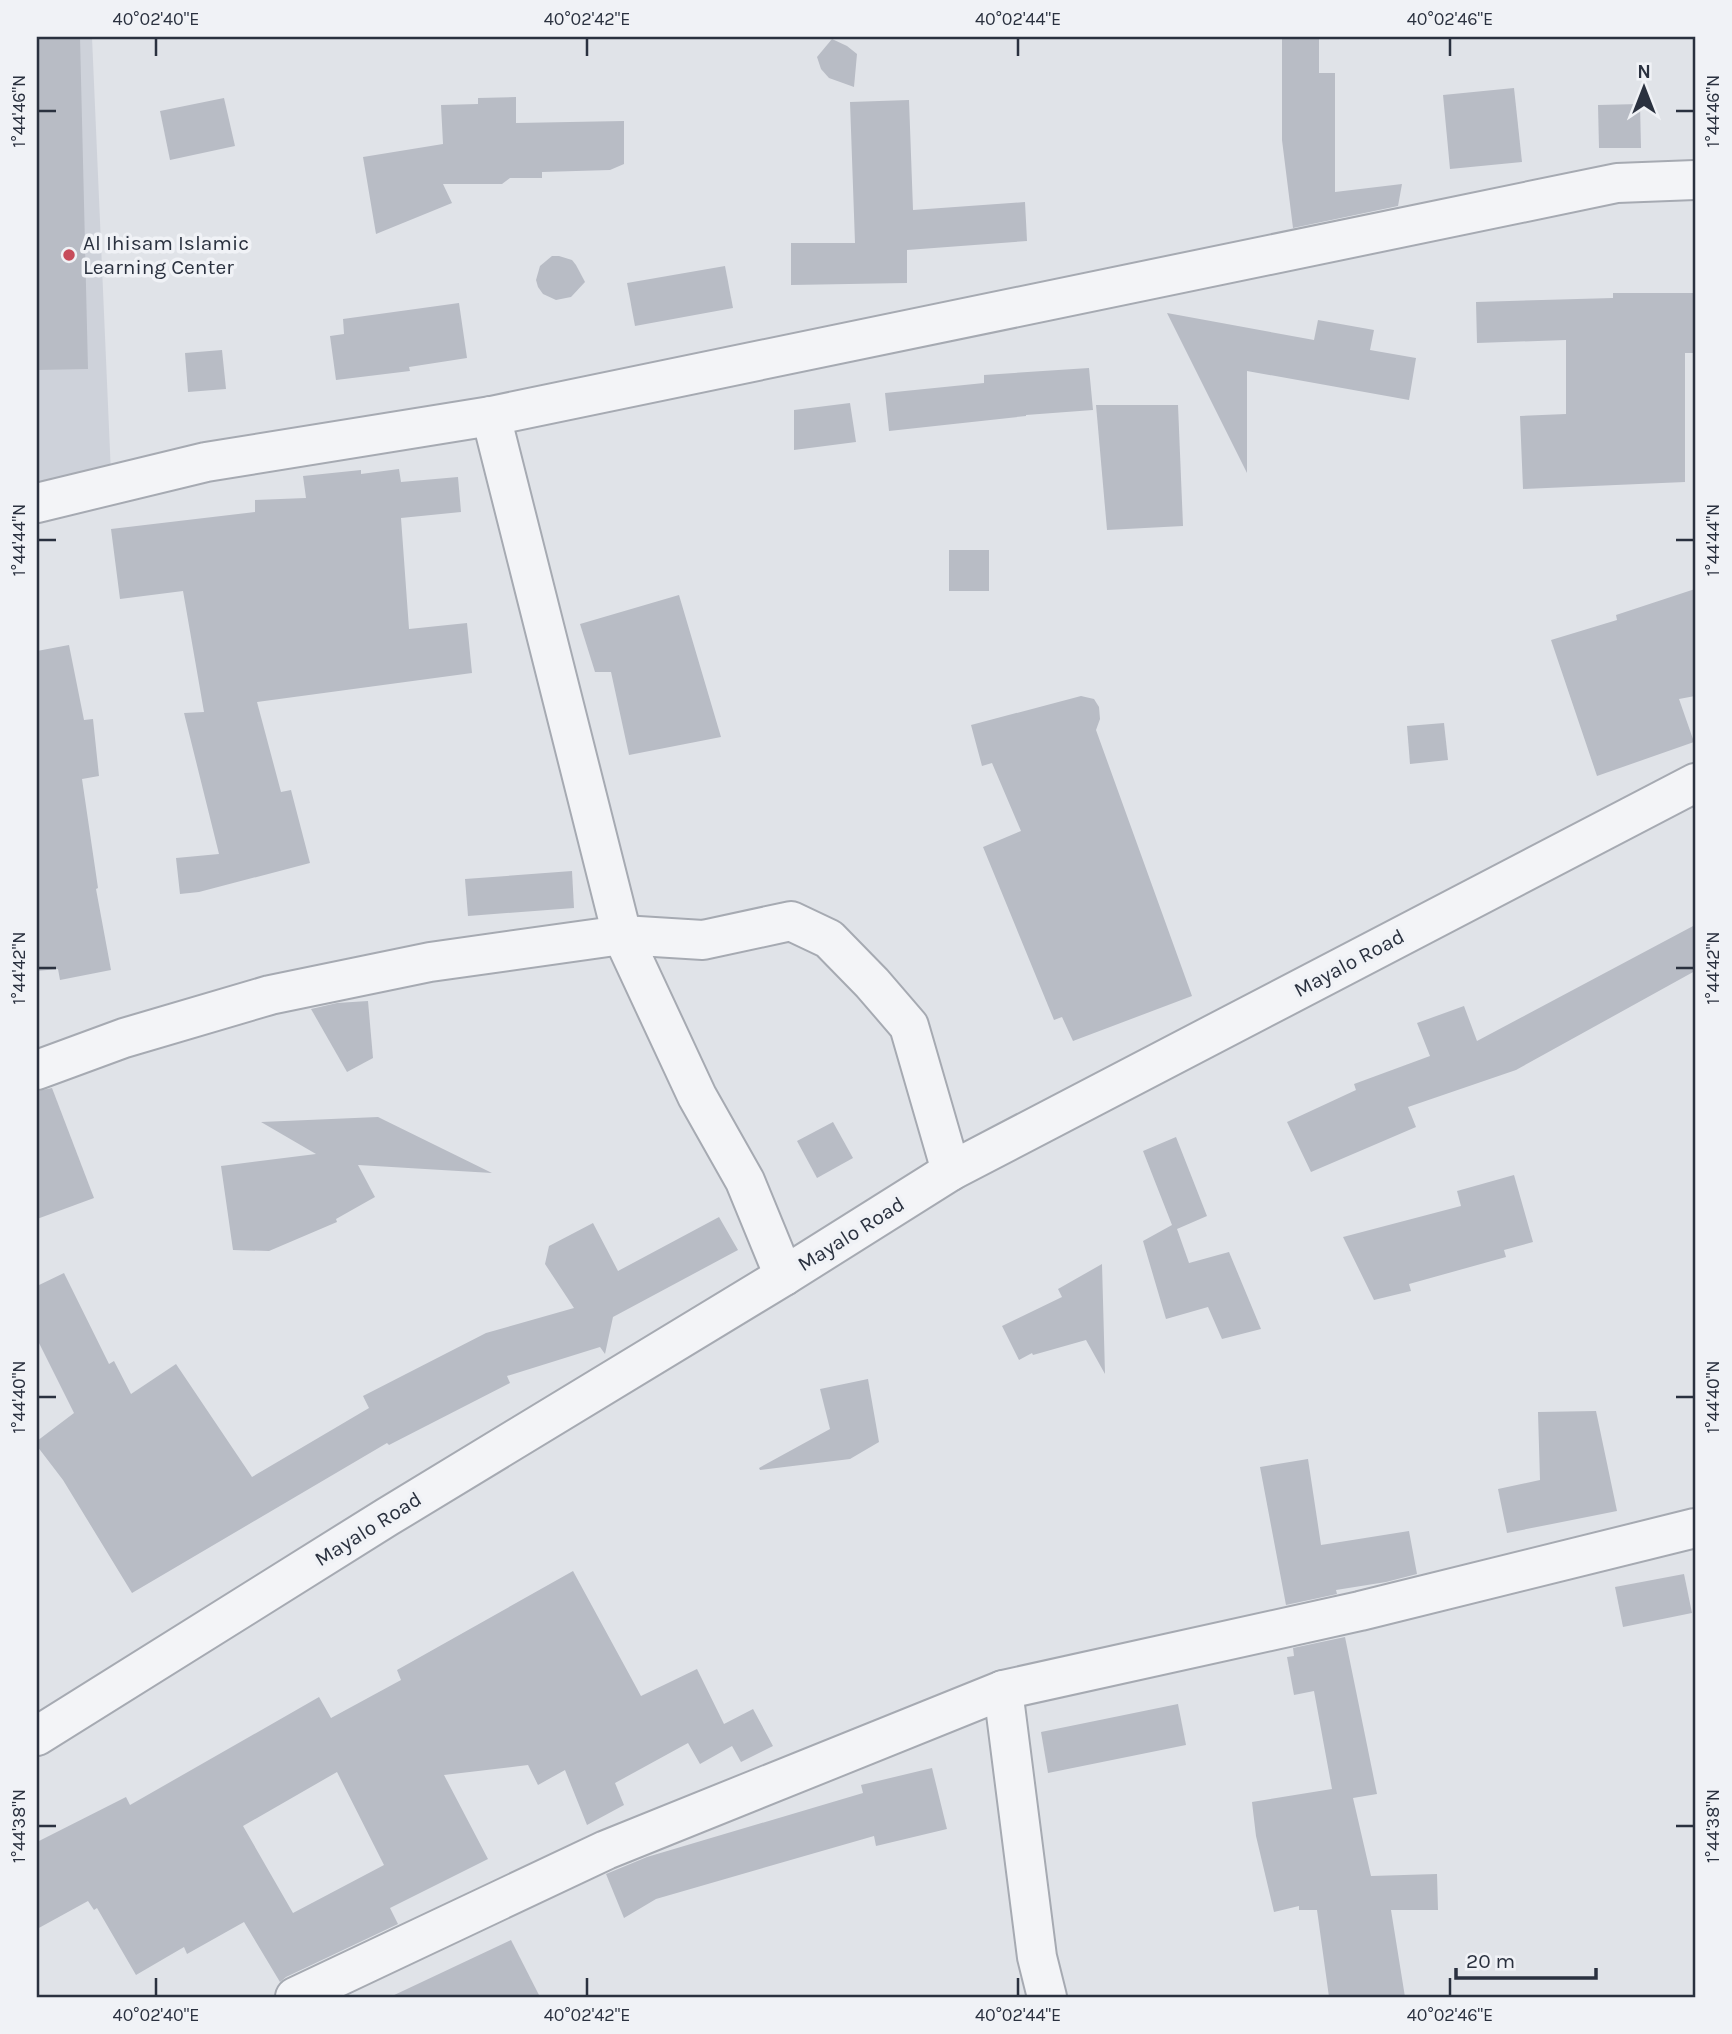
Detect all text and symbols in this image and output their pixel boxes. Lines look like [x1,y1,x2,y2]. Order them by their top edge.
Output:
text: 40°02'40"E [113,8,199,30]
text: 40°02'42"E [544,8,630,30]
text: 40°02'44"E [975,8,1061,30]
text: 40°02'46"E [1407,8,1493,30]
north arrow [1610,52,1680,122]
text: N [1637,61,1651,83]
text: 1°44'46"N [8,75,30,147]
text: 1°44'46"N [1702,75,1724,147]
place label: Al Ihisam Islamic Learning Center [83,231,249,279]
marker: Al Ihisam Islamic Learning Center [61,247,77,263]
text: 1°44'44"N [8,504,30,576]
text: 1°44'44"N [1702,504,1724,576]
street label: Mayalo Road [1290,924,1408,1002]
text: 1°44'42"N [8,932,30,1004]
text: 1°44'42"N [1702,932,1724,1004]
street label: Mayalo Road [793,1192,909,1276]
text: 1°44'40"N [8,1360,30,1434]
text: 1°44'40"N [1702,1360,1724,1434]
street label: Mayalo Road [310,1487,426,1571]
text: 1°44'38"N [8,1789,30,1863]
text: 1°44'38"N [1702,1789,1724,1863]
scale bar [1456,1936,1596,1980]
text: 20 m [1466,1949,1515,1973]
text: 40°02'40"E [113,2004,199,2026]
text: 40°02'42"E [544,2004,630,2026]
text: 40°02'44"E [975,2004,1061,2026]
text: 40°02'46"E [1407,2004,1493,2026]

